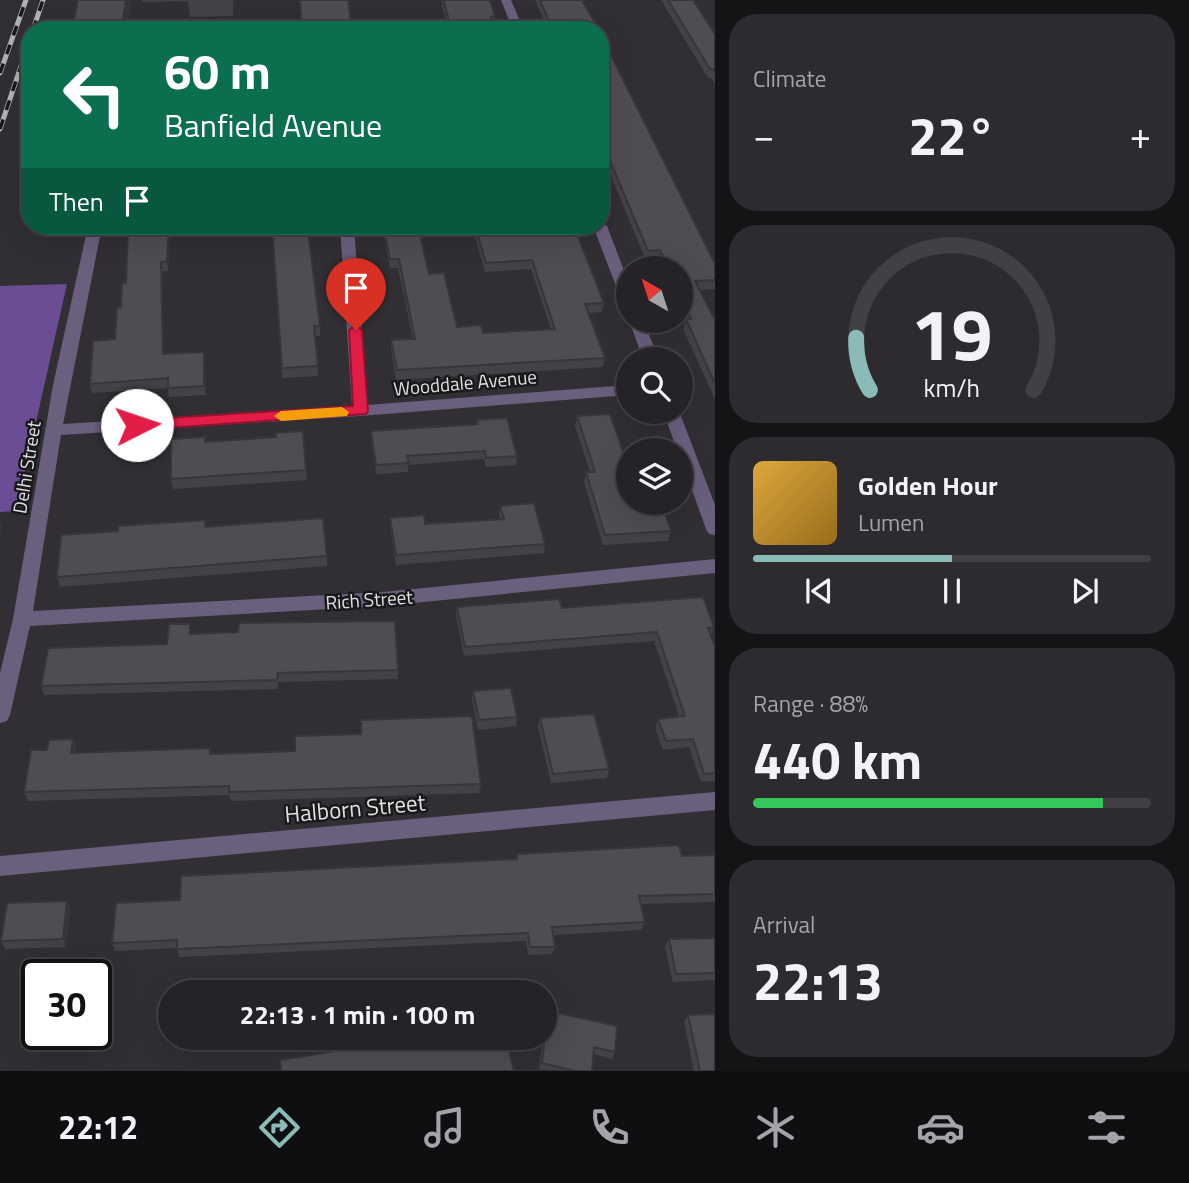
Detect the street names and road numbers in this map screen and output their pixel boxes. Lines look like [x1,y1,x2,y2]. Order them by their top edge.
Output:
street label: Wooddale Avenue [392,361,538,403]
street label: Delhi Street [4,418,48,516]
street label: Rich Street [324,581,414,617]
street label: Halborn Street [283,784,427,832]

